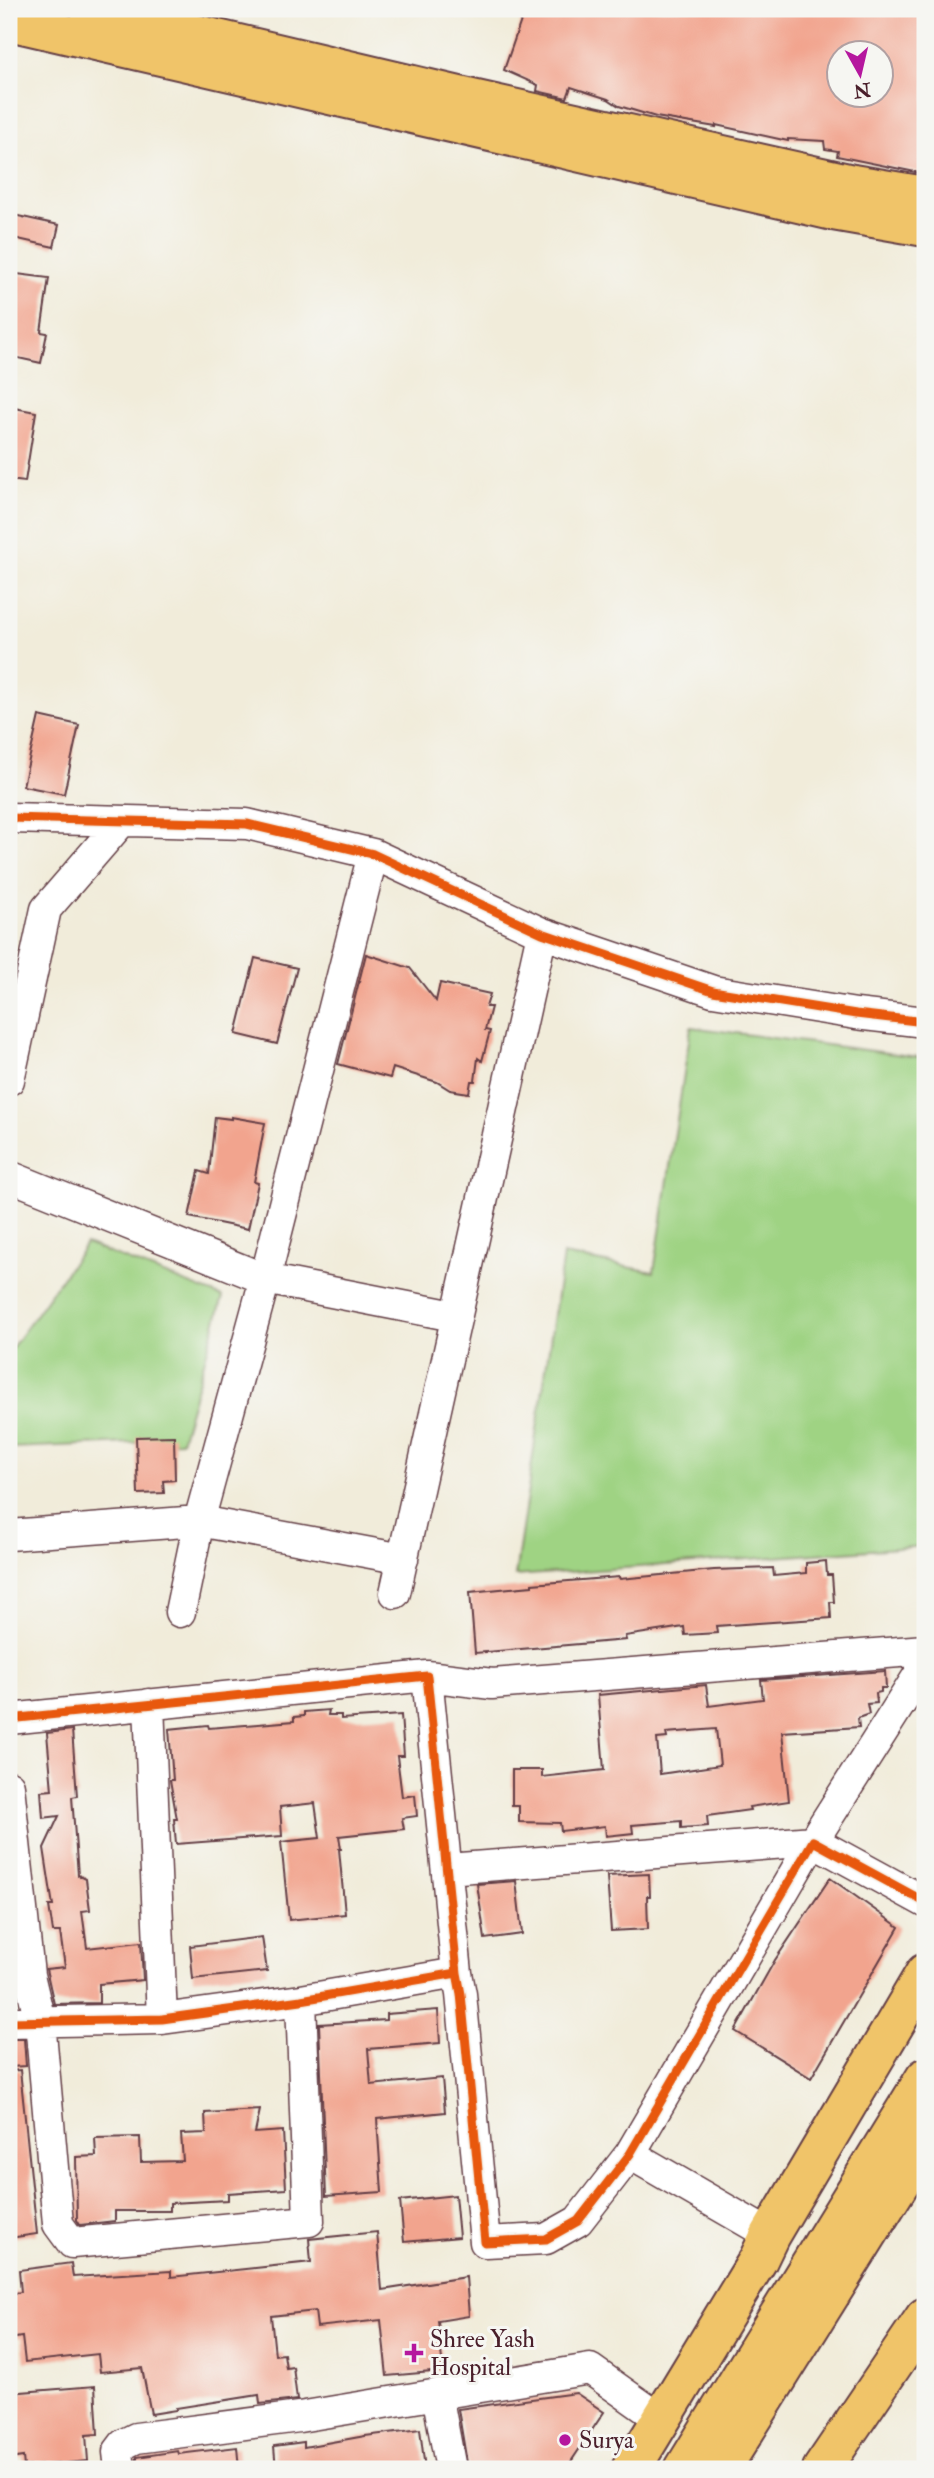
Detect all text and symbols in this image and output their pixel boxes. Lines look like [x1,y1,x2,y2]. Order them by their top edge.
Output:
north arrow [825,38,895,108]
text: N [851,77,873,103]
place label: Shree Yash Hospital [430,2324,535,2383]
marker: Shree Yash Hospital [404,2343,424,2363]
place label: Surya [579,2425,635,2456]
marker: Surya [557,2432,573,2448]

